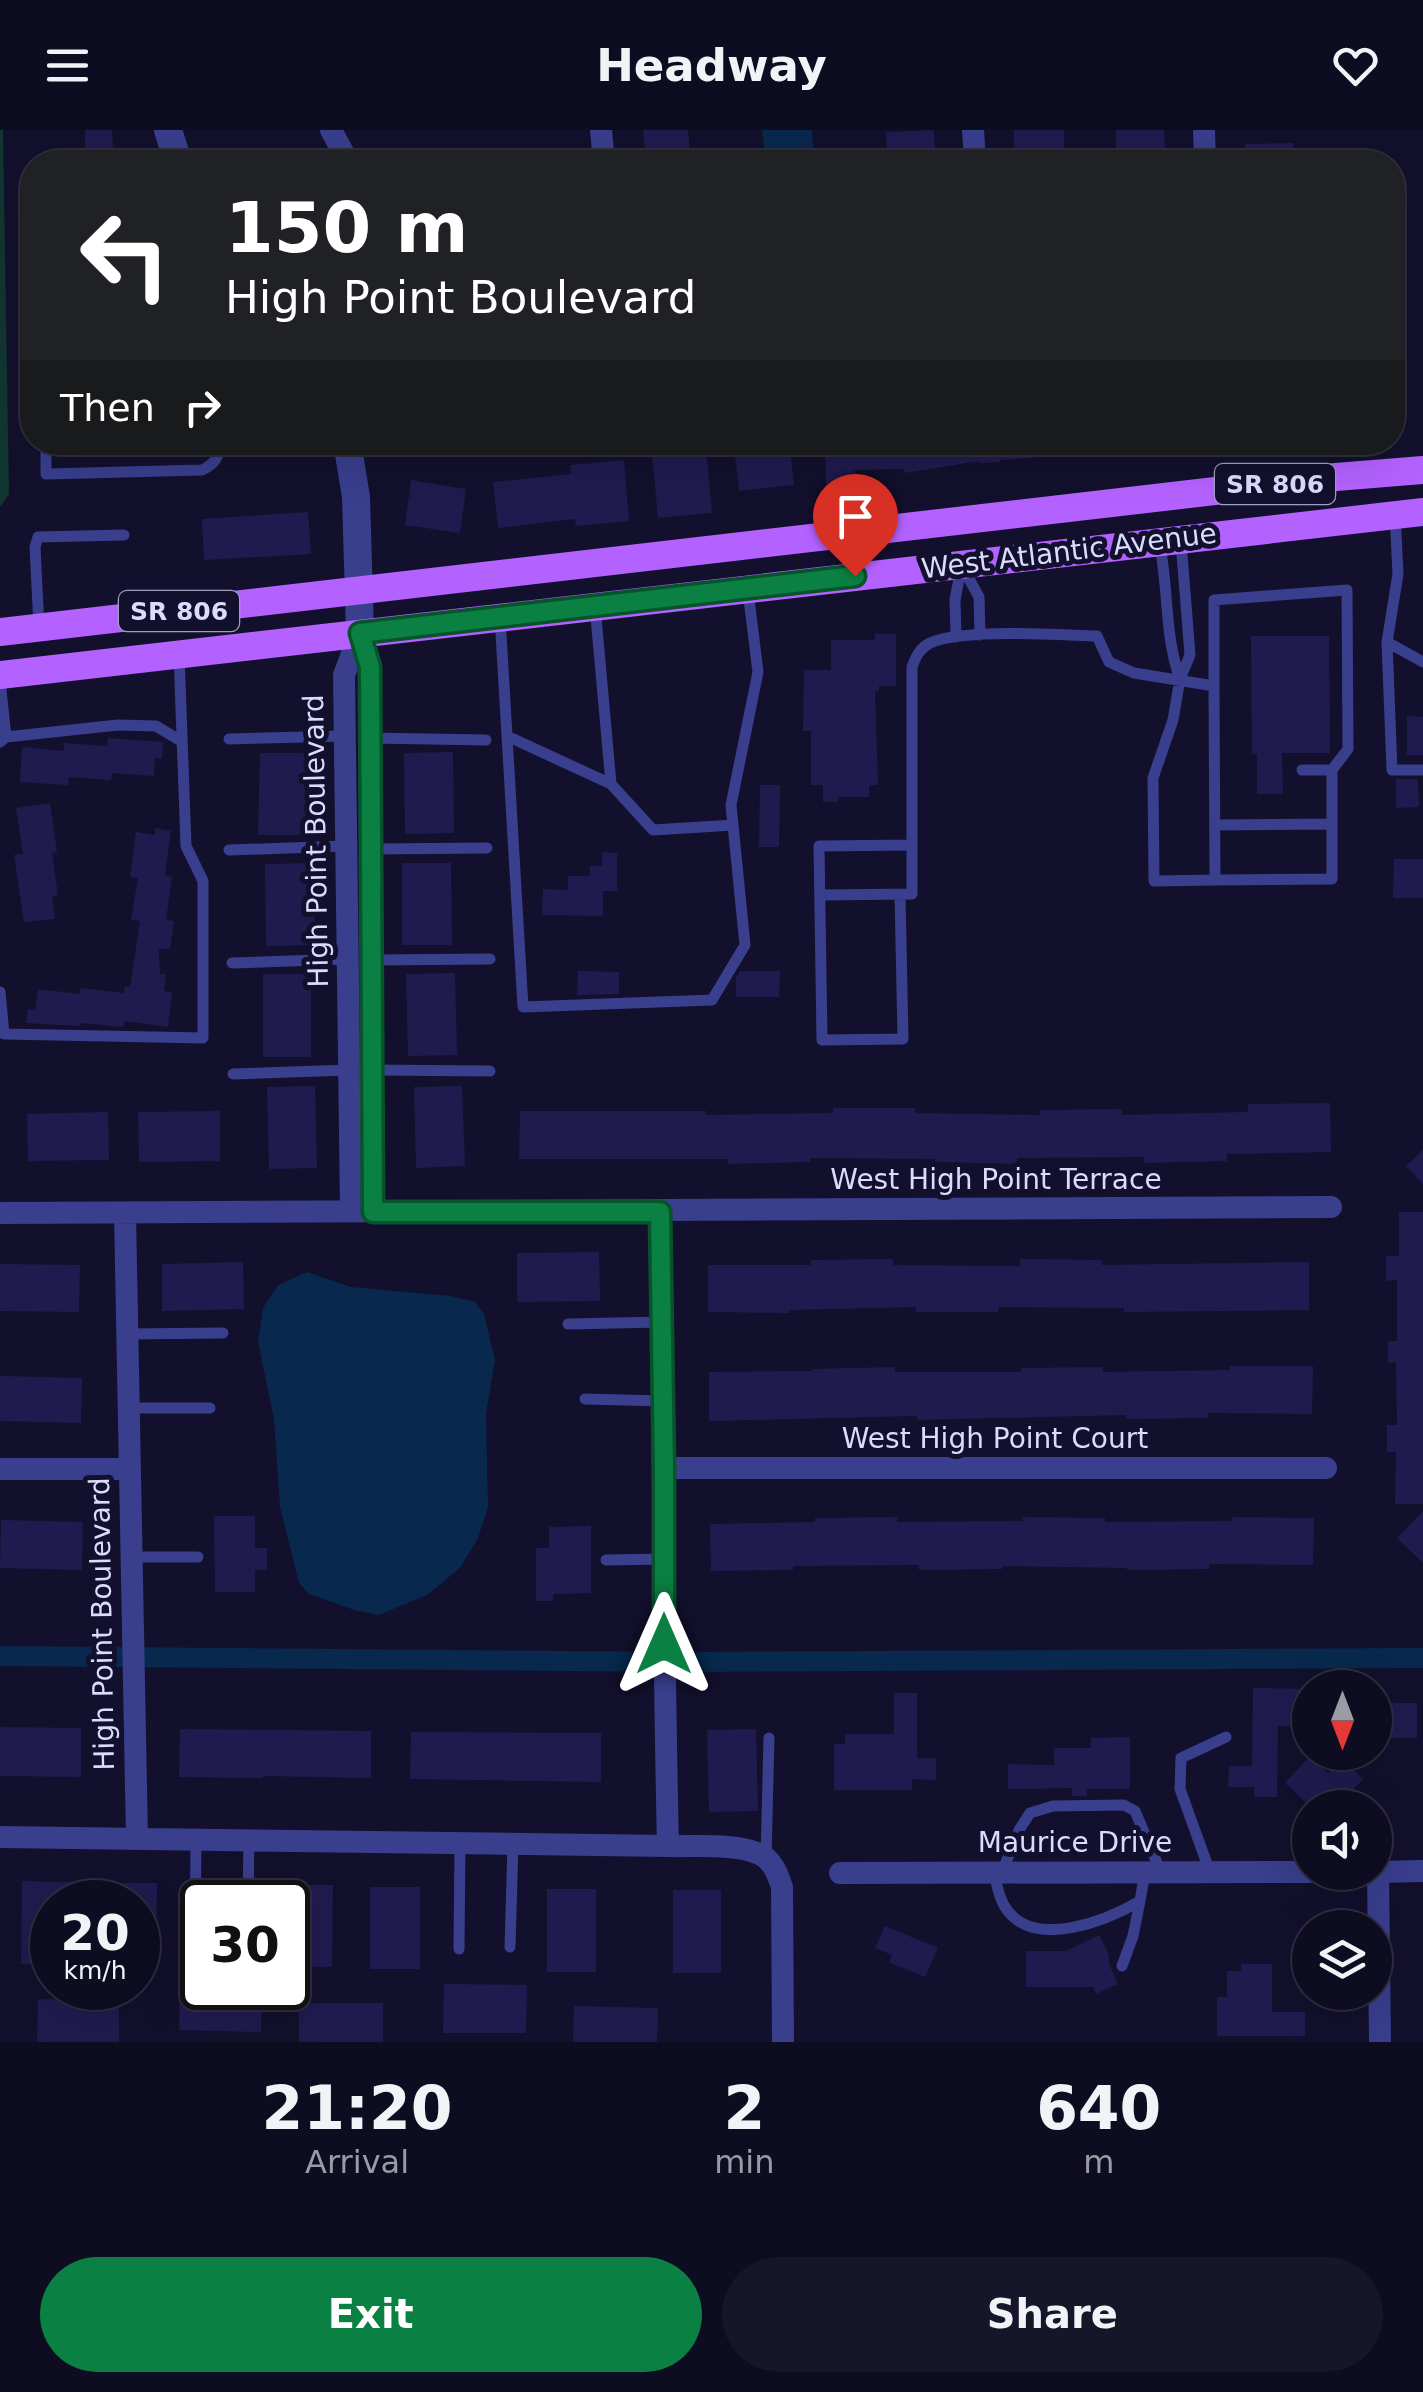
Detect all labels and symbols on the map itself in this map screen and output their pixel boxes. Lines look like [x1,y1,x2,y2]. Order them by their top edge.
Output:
road number: SR 806 [1215,464,1335,504]
pin [813,474,898,577]
street label: West Atlantic Avenue [920,517,1218,585]
road number: SR 806 [119,591,239,631]
street label: High Point Boulevard [297,694,335,988]
street label: West High Point Terrace [830,1163,1162,1196]
street label: West High Point Court [842,1422,1148,1455]
street label: High Point Boulevard [83,1477,121,1771]
position arrow [612,1592,716,1696]
north arrow [1292,1670,1392,1770]
street label: Maurice Drive [978,1826,1172,1859]
speed limit sign: 30 [180,1880,310,2010]

